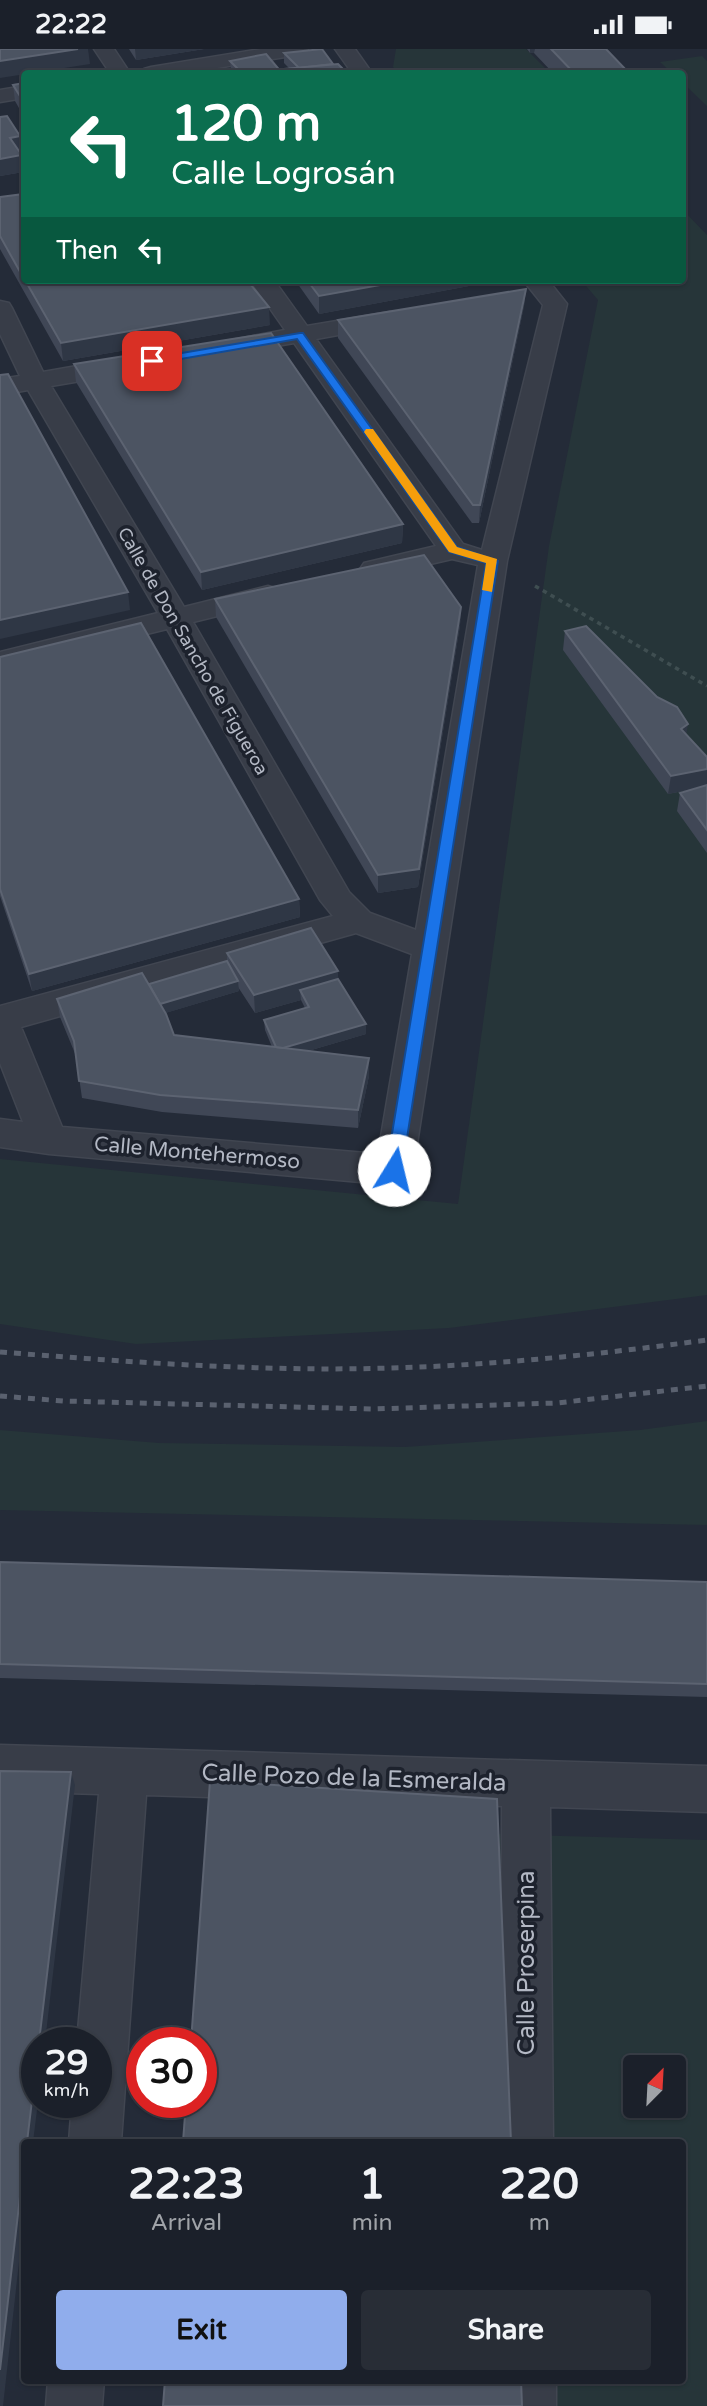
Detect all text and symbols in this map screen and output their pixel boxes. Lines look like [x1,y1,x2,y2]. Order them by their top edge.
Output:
text: 22:22 [35,9,107,40]
text: 120 m [171,95,321,154]
icon: left [56,98,147,189]
text: Calle Logrosán [171,155,396,193]
icon: left [132,231,170,269]
text: Then [56,235,118,266]
pin [122,331,182,391]
icon: arrive [133,342,171,380]
street label: Calle de Don Sancho de Figueroa [113,523,273,779]
street label: Calle Montehermoso [93,1132,301,1174]
position arrow [357,1133,431,1207]
street label: Calle Pozo de la Esmeralda [201,1758,507,1798]
street label: Calle Proserpina [512,1871,541,2055]
speed limit sign: 30 [126,2027,217,2118]
text: 29 [45,2042,88,2084]
north arrow [623,2055,686,2117]
map controls [623,2055,686,2118]
text: km/h [44,2079,89,2101]
text: 22:23 [128,2159,245,2210]
text: 1 [359,2159,385,2210]
text: 220 [500,2159,579,2210]
text: Arrival [151,2209,222,2237]
text: min [352,2209,393,2237]
text: m [529,2209,550,2237]
button: Exit [56,2290,347,2370]
button: Share [361,2290,651,2370]

